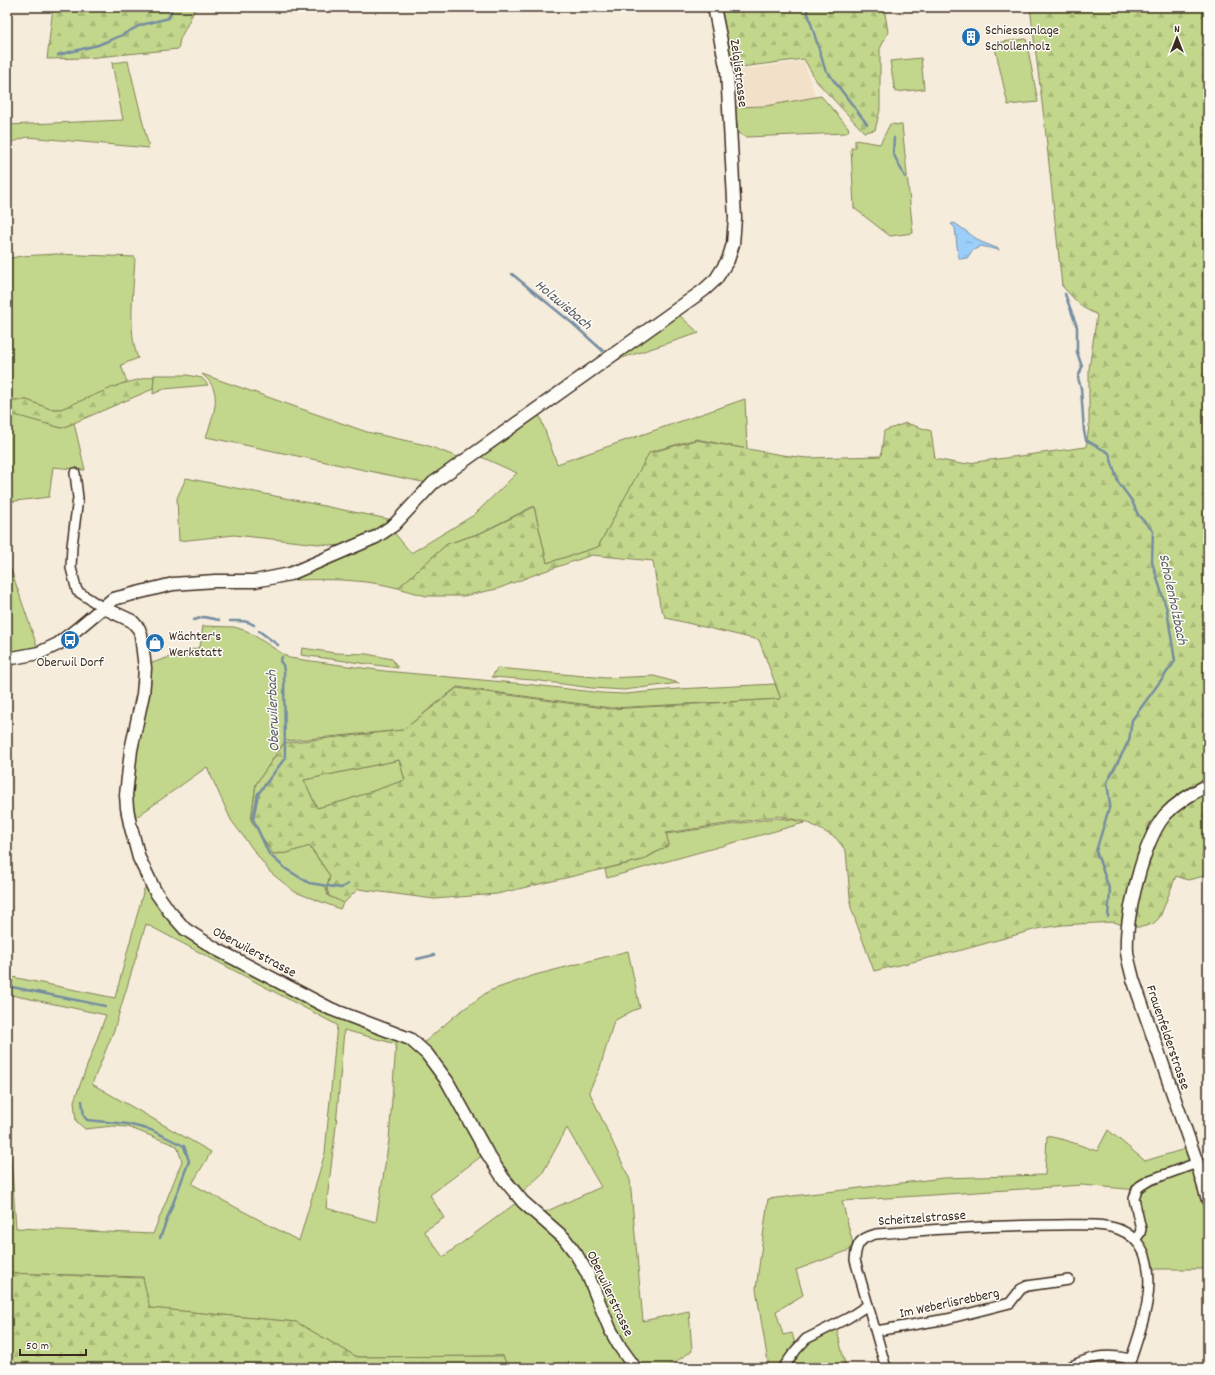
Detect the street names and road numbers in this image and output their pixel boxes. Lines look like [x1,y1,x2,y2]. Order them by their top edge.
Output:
street label: Zelglistrasse [724,38,752,108]
street label: Oberwilerstrasse [209,922,300,983]
street label: Frauenfelderstrasse [1140,982,1194,1093]
street label: Scheitzelstrasse [878,1206,967,1232]
street label: Oberwilerstrasse [581,1248,638,1340]
street label: Im Weberlisrebberg [898,1284,1001,1324]

